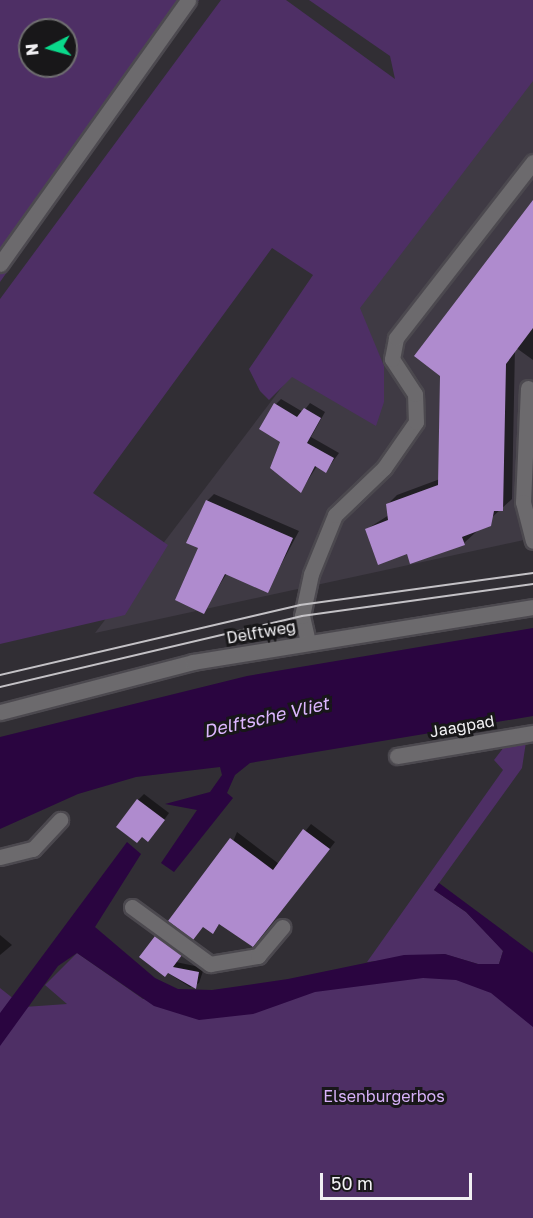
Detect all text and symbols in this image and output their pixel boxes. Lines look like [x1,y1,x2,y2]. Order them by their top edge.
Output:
north arrow [18,18,78,78]
text: N [22,43,43,57]
street label: Delftweg [225,616,297,648]
water label: Delftsche Vliet [201,692,331,742]
street label: Jaagpad [428,711,496,741]
park label: Elsenburgerbos [323,1086,445,1106]
scale bar [323,1161,474,1199]
text: 50 m [331,1172,373,1194]

